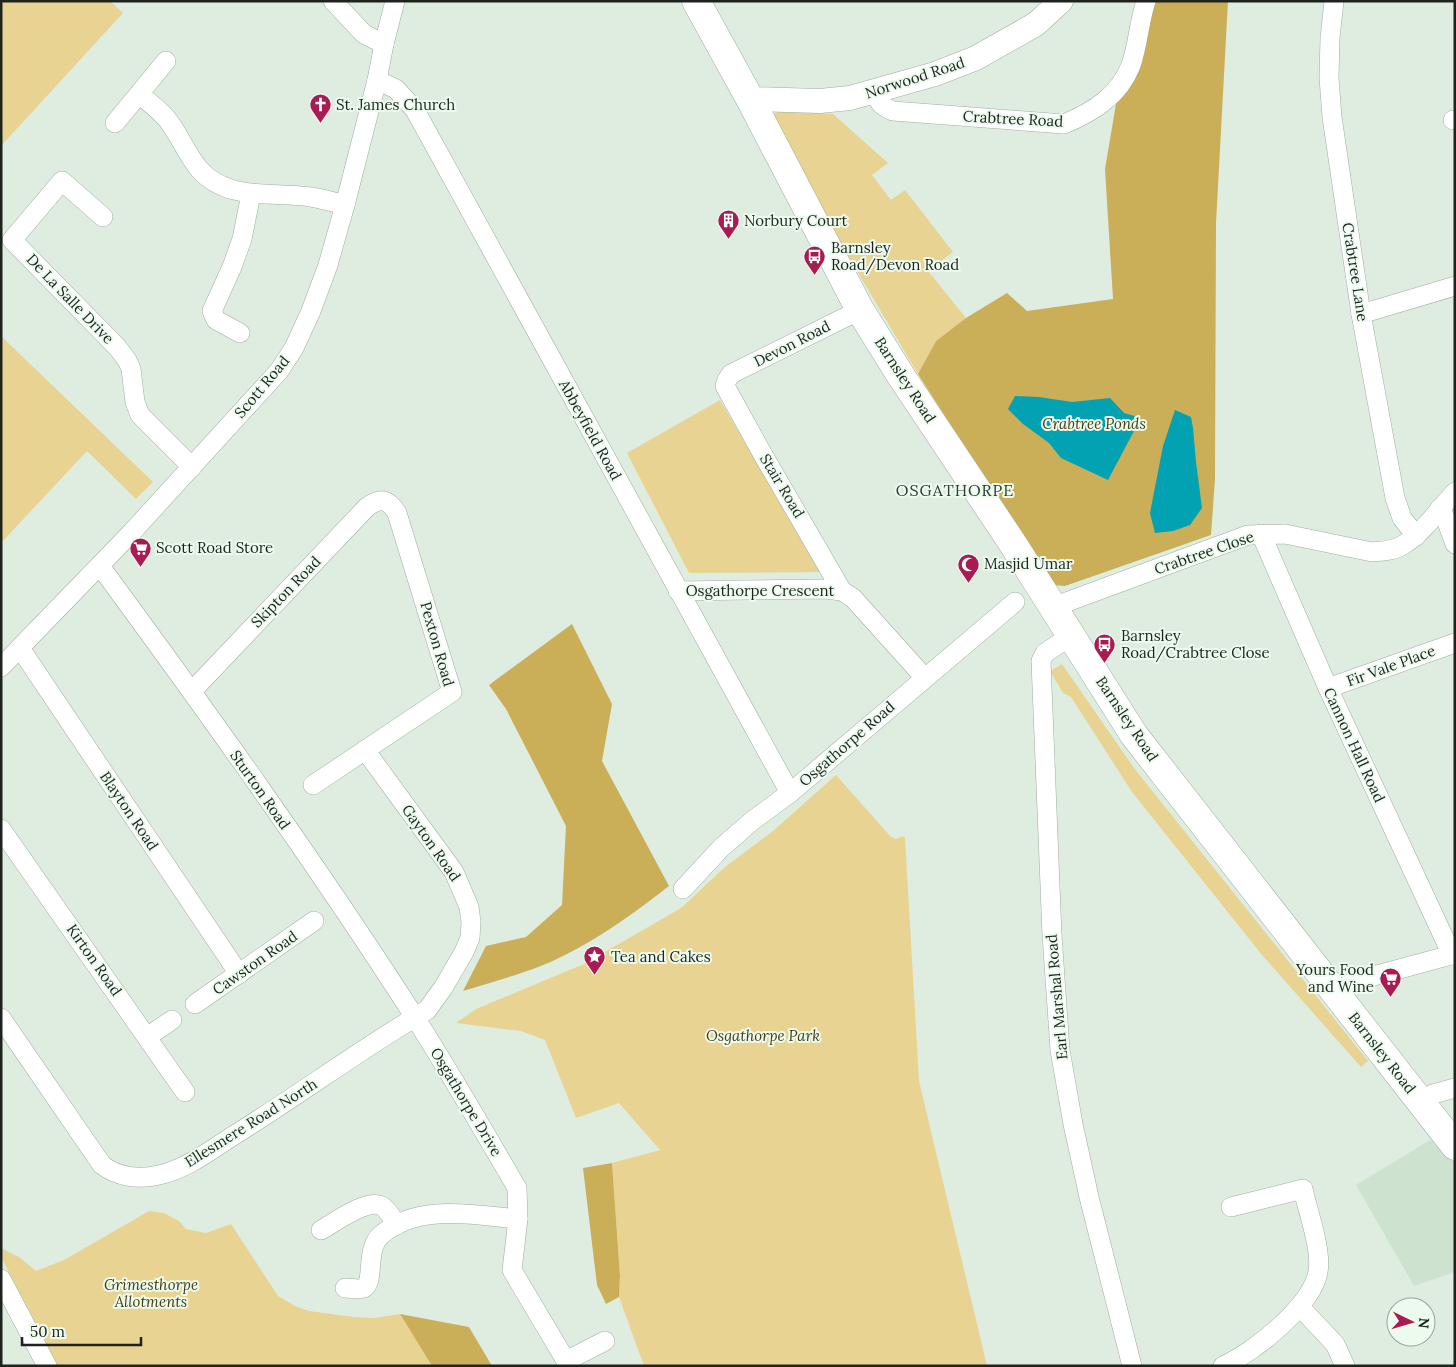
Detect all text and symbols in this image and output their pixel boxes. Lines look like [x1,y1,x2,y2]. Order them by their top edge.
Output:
street label: Norwood Road [863,52,967,103]
church icon: St. James Church [308,93,332,124]
place label: St. James Church [336,95,455,114]
street label: Crabtree Road [962,106,1064,131]
building icon: Norbury Court [716,209,740,240]
place label: Norbury Court [744,211,848,230]
street label: Crabtree Lane [1338,221,1373,323]
place label: Barnsley Road/Devon Road [831,238,959,275]
bus stop icon: Barnsley Road/Devon Road [803,245,827,276]
street label: De La Salle Drive [23,250,118,348]
street label: Devon Road [750,316,833,371]
street label: Barnsley Road [871,333,940,426]
street label: Scott Road [230,352,293,422]
street label: Abbeyfield Road [554,375,626,483]
park label: Crabtree Ponds [1042,414,1146,433]
street label: Stair Road [756,450,809,521]
district label: OSGATHORPE [896,480,1014,500]
street label: Crabtree Close [1152,527,1256,578]
supermarket icon: Scott Road Store [128,536,152,567]
place label: Scott Road Store [156,538,273,557]
street label: Skipton Road [247,552,325,631]
mosque icon: Masjid Umar [956,552,980,583]
place label: Masjid Umar [984,554,1073,573]
street label: Osgathorpe Crescent [686,581,835,600]
street label: Pexton Road [416,599,459,688]
place label: Barnsley Road/Crabtree Close [1121,626,1270,663]
bus stop icon: Barnsley Road/Crabtree Close [1093,633,1117,664]
street label: Fir Vale Place [1344,641,1438,690]
street label: Barnsley Road [1092,673,1163,765]
street label: Cannon Hall Road [1320,684,1389,805]
street label: Osgathorpe Road [795,697,898,790]
street label: Sturton Road [226,746,295,833]
street label: Blayton Road [96,768,163,854]
street label: Gayton Road [398,801,465,885]
street label: Kirton Road [63,920,126,999]
street label: Cawston Road [209,926,301,999]
street label: Earl Marshal Road [1042,933,1071,1061]
place icon: Tea and Cakes [583,945,607,976]
place label: Tea and Cakes [611,947,711,966]
place label: Yours Food and Wine [1295,960,1374,996]
supermarket icon: Yours Food and Wine [1378,967,1402,998]
street label: Barnsley Road [1345,1008,1420,1097]
park label: Osgathorpe Park [706,1026,820,1045]
street label: Osgathorpe Drive [427,1044,506,1160]
street label: Ellesmere Road North [181,1074,321,1171]
park label: Grimesthorpe Allotments [104,1275,198,1311]
north arrow [1386,1297,1436,1347]
scale bar [22,1314,141,1346]
text: N [1414,1317,1433,1329]
text: 50 m [30,1322,65,1341]

